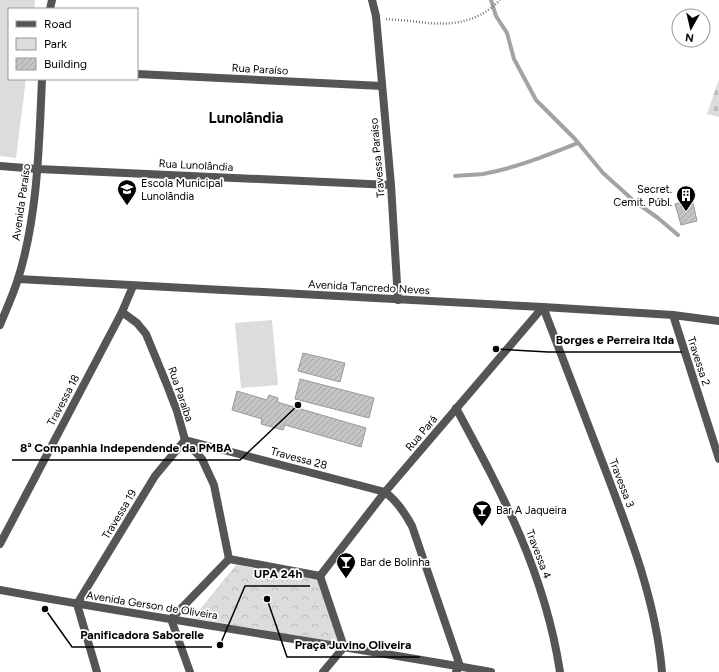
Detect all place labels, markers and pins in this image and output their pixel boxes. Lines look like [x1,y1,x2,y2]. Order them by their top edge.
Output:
place label: Escola Municipal Lunolândia [141,177,223,203]
school or university icon: Escola Municipal Lunolândia [116,178,138,206]
place label: Secret. Cemit. Públ. [613,183,672,209]
building icon: Secret. Cemit. Públ. [675,184,697,212]
callout: Borges e Perreira ltda [548,328,682,352]
callout: 8ª Companhia Independende da PMBA [12,436,240,460]
bar icon: Bar A Jaqueira [471,499,493,527]
place label: Bar A Jaqueira [496,504,567,517]
bar icon: Bar de Bolinha [335,551,357,579]
place label: Bar de Bolinha [360,556,430,569]
callout: UPA 24h [245,562,310,586]
callout: Panificadora Saborelle [72,623,212,647]
callout: Praça Juvino Oliveira [287,633,420,657]

